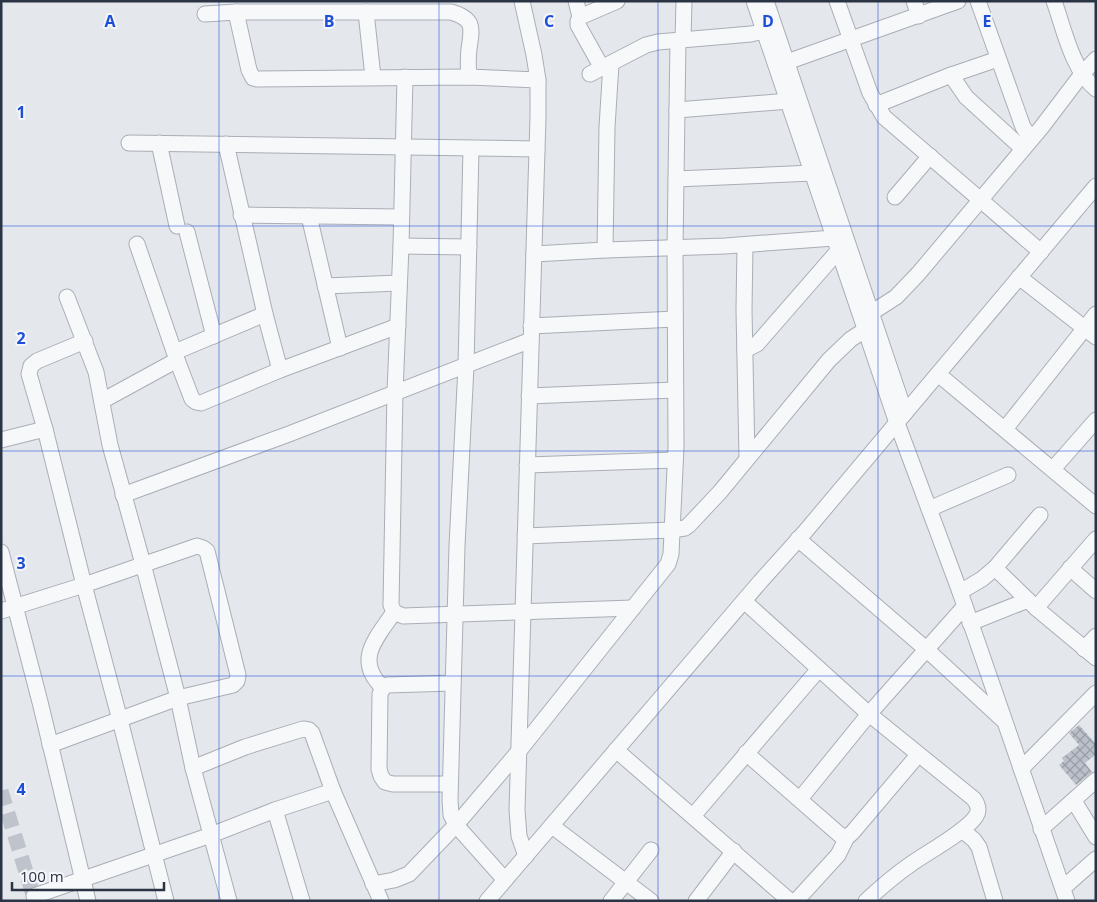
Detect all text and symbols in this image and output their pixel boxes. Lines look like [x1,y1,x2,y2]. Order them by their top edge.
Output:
text: A [104,10,116,32]
text: B [324,10,334,32]
text: C [544,10,554,32]
text: D [762,10,774,32]
text: E [983,10,992,32]
text: 1 [16,101,26,123]
text: 2 [16,327,26,349]
text: 3 [16,552,26,574]
text: 4 [16,778,26,800]
scale bar [12,860,165,892]
text: 100 m [20,866,64,886]

